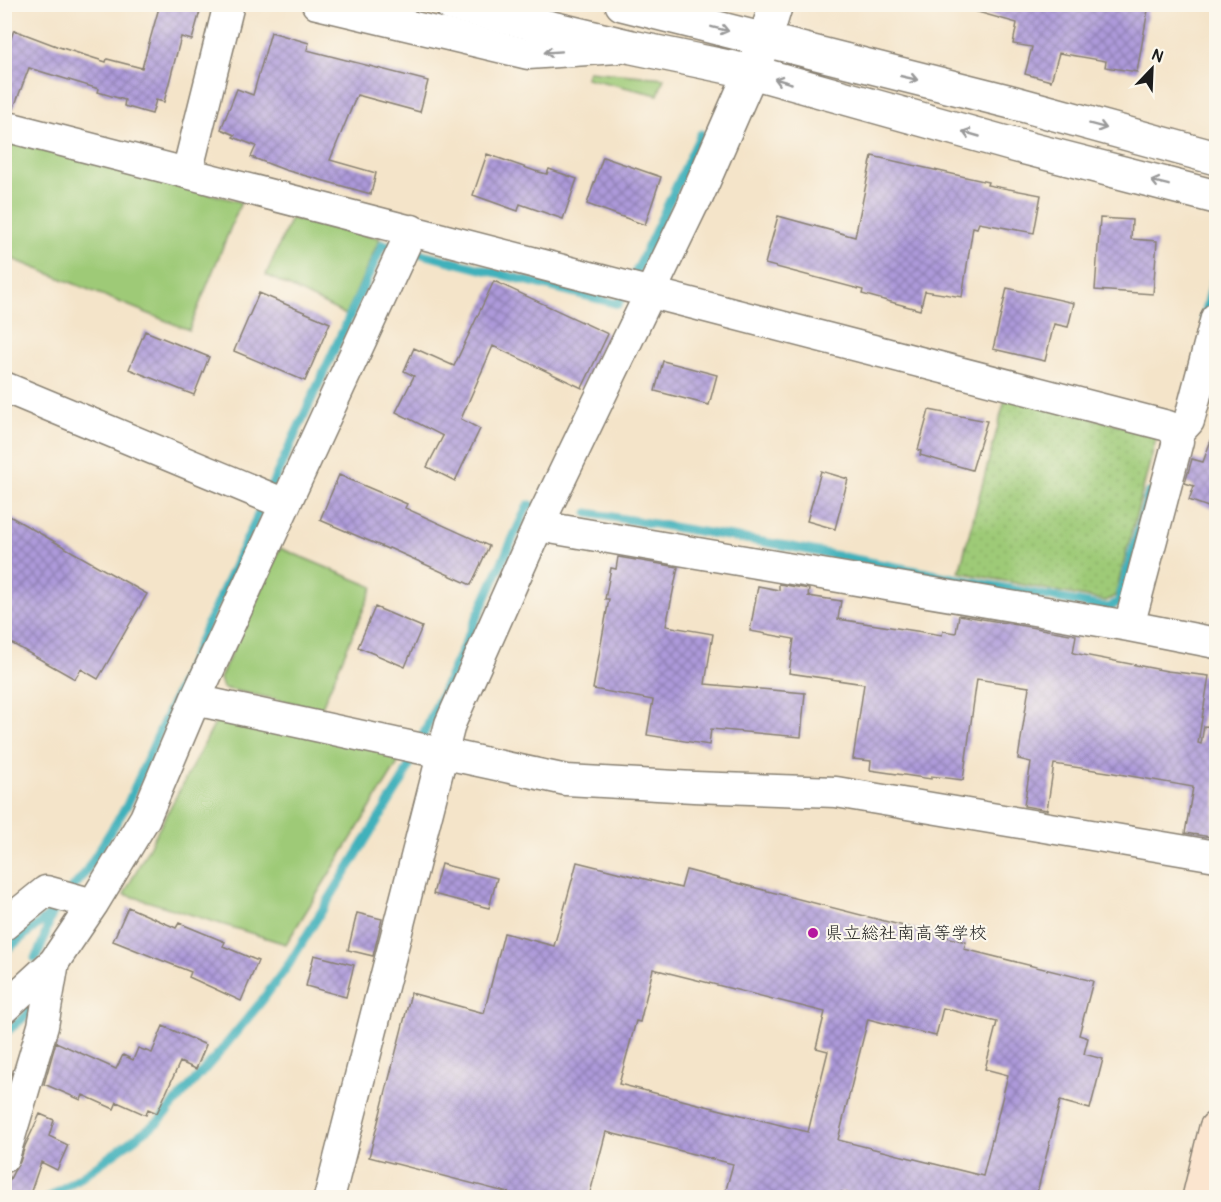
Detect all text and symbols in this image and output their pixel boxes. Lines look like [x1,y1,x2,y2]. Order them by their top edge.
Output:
one-way arrow [710,24,729,36]
north arrow [1122,39,1182,99]
text: N [1149,45,1167,68]
one-way arrow [543,47,563,58]
one-way arrow [899,72,918,84]
one-way arrow [774,75,793,86]
one-way arrow [1088,121,1107,132]
one-way arrow [962,127,981,139]
one-way arrow [1151,176,1170,188]
place label: 県立総社南高等学校 [825,922,987,945]
marker: 県立総社南高等学校 [806,926,820,940]

